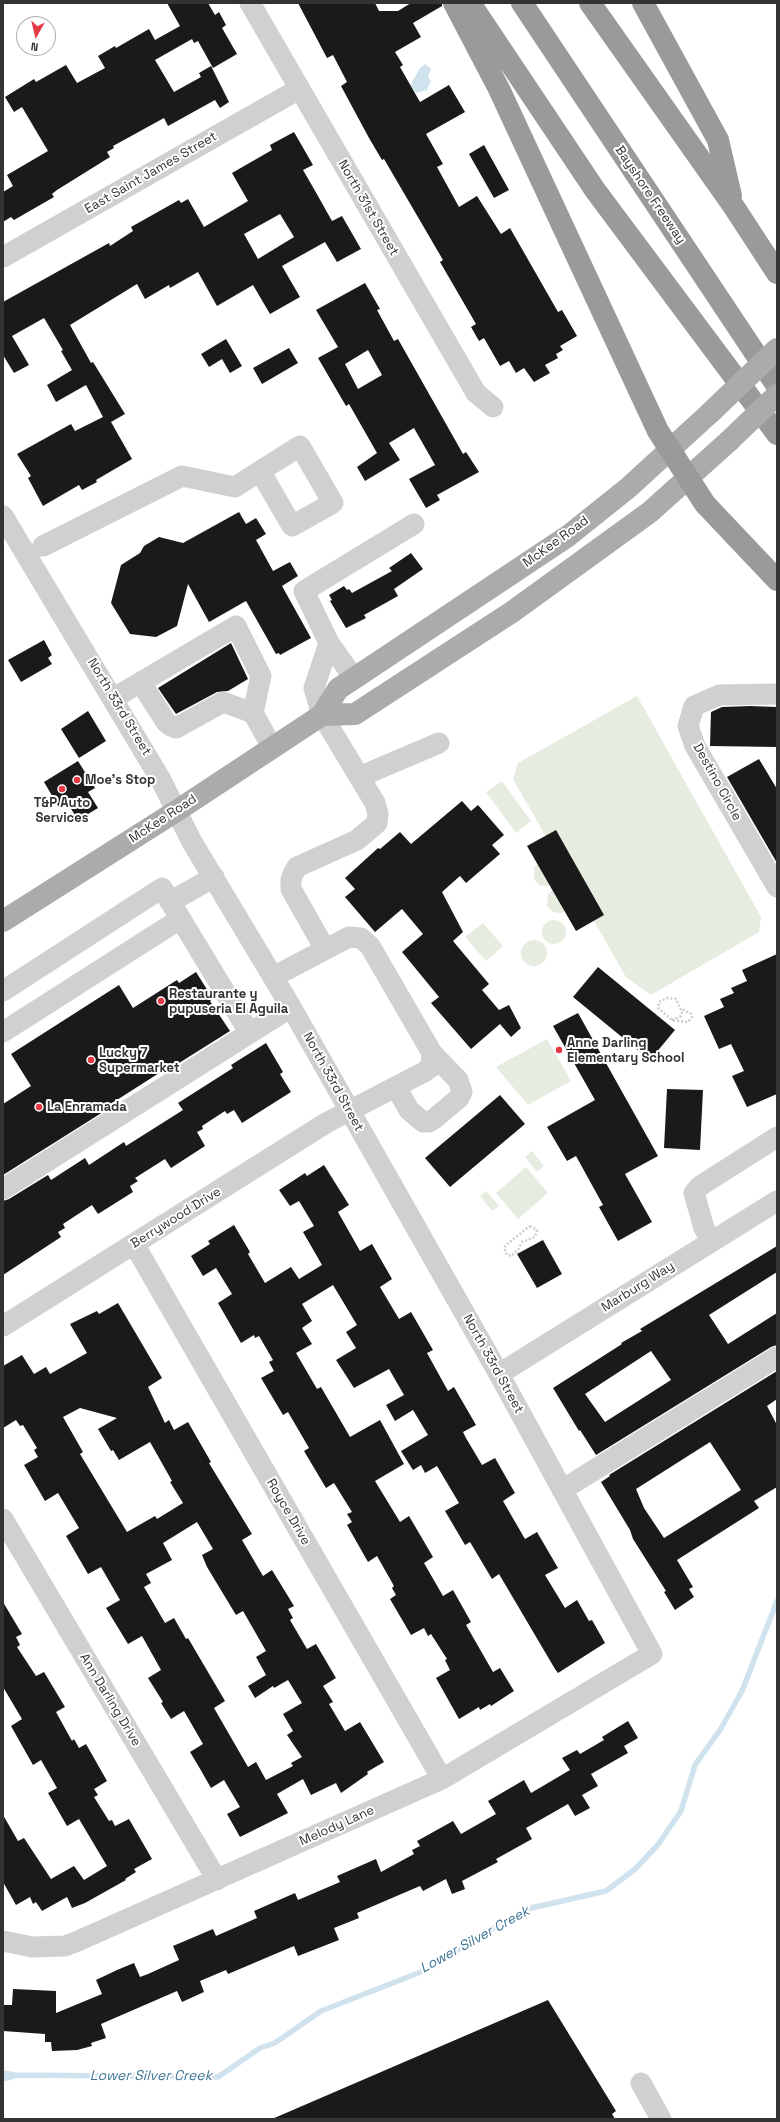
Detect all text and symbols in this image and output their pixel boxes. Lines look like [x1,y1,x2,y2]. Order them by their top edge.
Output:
north arrow [16,16,56,56]
text: N [30,39,39,54]
street label: East Saint James Street [82,129,220,217]
street label: Bayshore Freeway [611,143,689,247]
street label: North 31st Street [334,157,402,259]
street label: McKee Road [520,513,592,571]
street label: North 33rd Street [84,656,154,758]
street label: Destino Circle [689,740,745,824]
place label: Moe’s Stop [85,772,155,788]
marker: Moe’s Stop [72,775,82,785]
marker: T&P Auto Services [57,784,67,794]
street label: McKee Road [126,791,200,847]
place label: T&P Auto Services [34,795,90,826]
place label: Restaurante y pupuseria El Aguila [169,986,288,1017]
marker: Restaurante y pupuseria El Aguila [156,996,166,1006]
street label: North 33rd Street [299,1030,367,1134]
place label: Anne Darling Elementary School [567,1035,684,1066]
place label: Lucky 7 Supermarket [99,1045,180,1076]
marker: Anne Darling Elementary School [554,1045,564,1055]
marker: Lucky 7 Supermarket [86,1055,96,1065]
place label: La Enramada [47,1099,127,1115]
marker: La Enramada [34,1102,44,1112]
street label: Berrywood Drive [128,1184,224,1252]
street label: Marburg Way [599,1258,677,1316]
street label: North 33rd Street [459,1312,527,1416]
street label: Royce Drive [263,1476,313,1548]
street label: Ann Darling Drive [76,1651,144,1749]
street label: Melody Lane [297,1803,377,1849]
water label: Lower Silver Creek [417,1903,533,1977]
water label: Lower Silver Creek [90,2068,212,2084]

